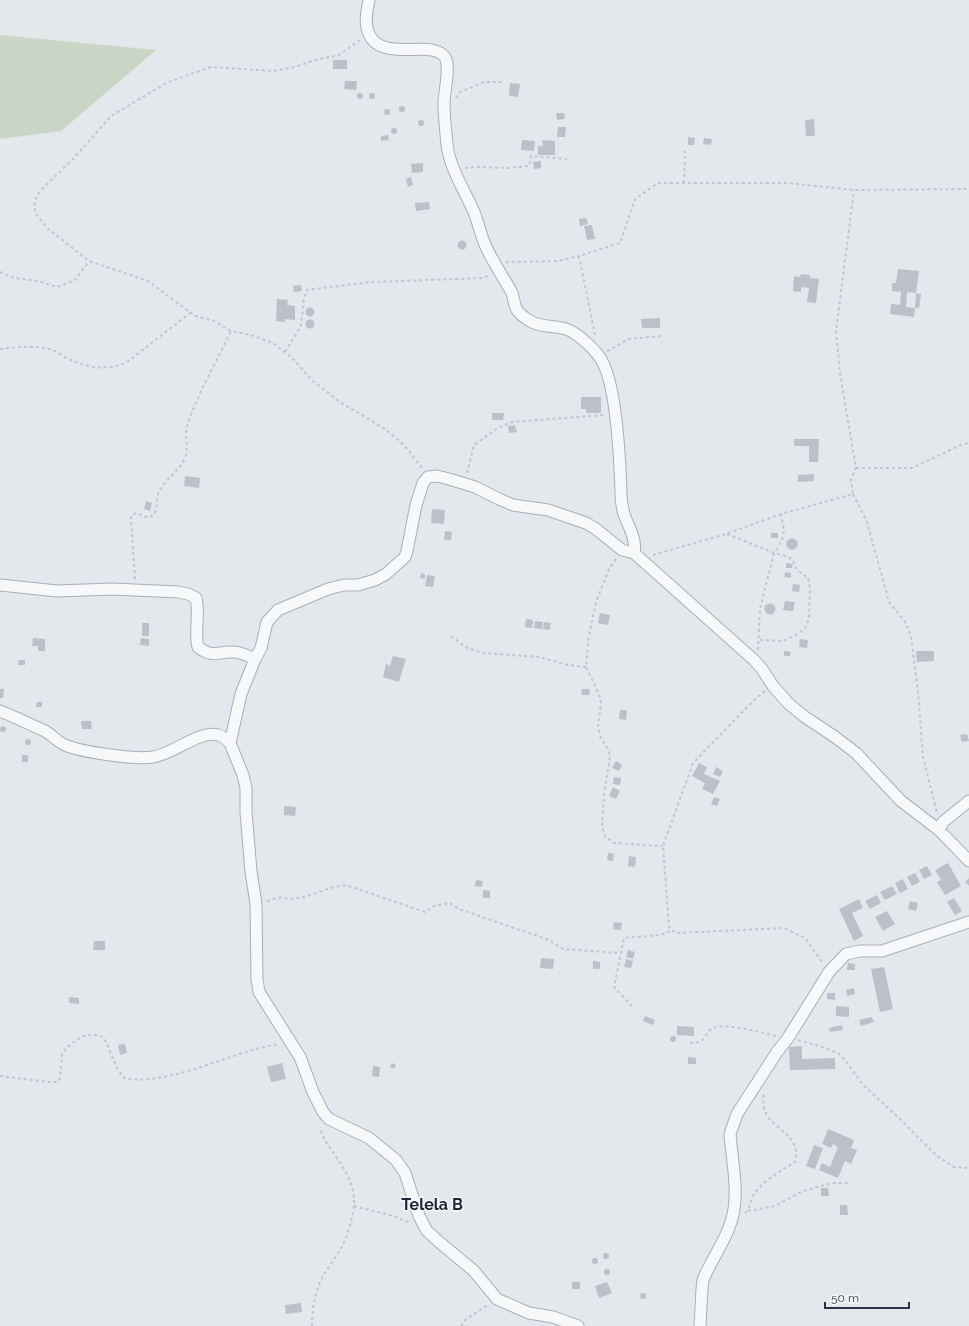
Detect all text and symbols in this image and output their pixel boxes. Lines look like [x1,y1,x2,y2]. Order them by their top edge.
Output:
district label: Telela B [401,1195,463,1214]
scale bar [825,1284,909,1310]
text: 50 m [831,1291,859,1305]

